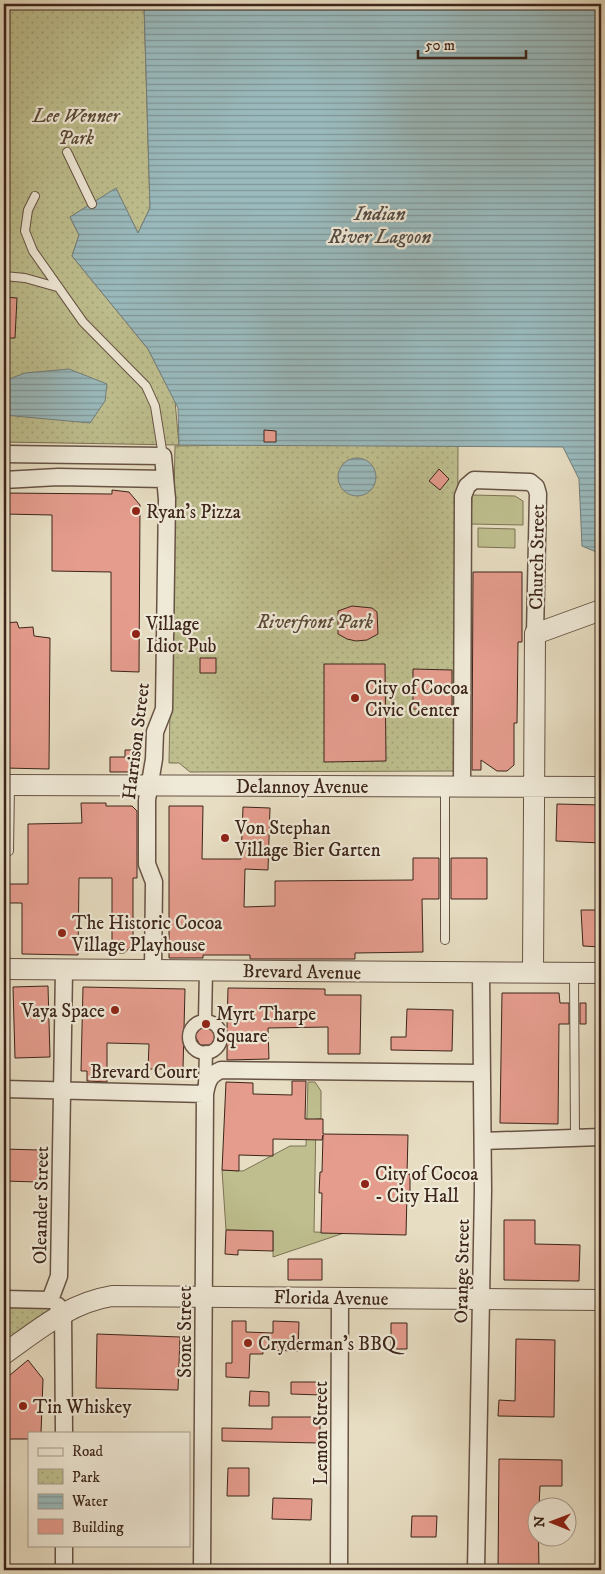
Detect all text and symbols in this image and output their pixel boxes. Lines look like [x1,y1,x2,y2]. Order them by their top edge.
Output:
scale bar [418,28,525,60]
text: 50 m [425,36,455,55]
park label: Lee Wenner Park [32,105,122,150]
water label: Indian River Lagoon [328,202,431,250]
place label: Ryan's Pizza [146,501,241,524]
street label: Church Street [525,504,550,610]
marker: Ryan's Pizza [130,505,142,517]
park label: Riverfront Park [256,611,373,634]
place label: Village Idiot Pub [145,613,217,658]
marker: Village Idiot Pub [130,628,142,640]
place label: City of Cocoa Civic Center [365,677,468,722]
street label: Harrison Street [118,681,155,801]
marker: City of Cocoa Civic Center [349,692,361,704]
street label: Delannoy Avenue [236,776,368,799]
place label: Von Stephan Village Bier Garten [234,817,381,862]
marker: Von Stephan Village Bier Garten [219,832,231,844]
place label: The Historic Cocoa Village Playhouse [71,912,222,957]
marker: The Historic Cocoa Village Playhouse [56,927,68,939]
street label: Brevard Avenue [242,960,362,985]
place label: Vaya Space [20,1000,105,1023]
place label: Myrt Tharpe Square [216,1003,316,1049]
marker: Vaya Space [109,1004,121,1016]
marker: Myrt Tharpe Square [200,1018,212,1030]
street label: Brevard Court [90,1061,198,1084]
street label: Oleander Street [29,1146,54,1264]
place label: City of Cocoa - City Hall [375,1163,478,1208]
marker: City of Cocoa - City Hall [359,1178,371,1190]
street label: Orange Street [450,1218,475,1324]
street label: Stone Street [174,1286,197,1378]
street label: Florida Avenue [273,1286,389,1311]
place label: Cryderman's BBQ [258,1333,405,1356]
marker: Cryderman's BBQ [242,1337,254,1349]
street label: Lemon Street [310,1381,333,1485]
place label: Tin Whiskey [33,1396,132,1419]
marker: Tin Whiskey [17,1400,29,1412]
legend [28,1432,190,1546]
text: Road [72,1442,104,1461]
text: Park [72,1468,101,1487]
text: Water [71,1492,108,1511]
north arrow [528,1496,578,1546]
text: N [531,1515,549,1528]
text: Building [72,1518,124,1537]

